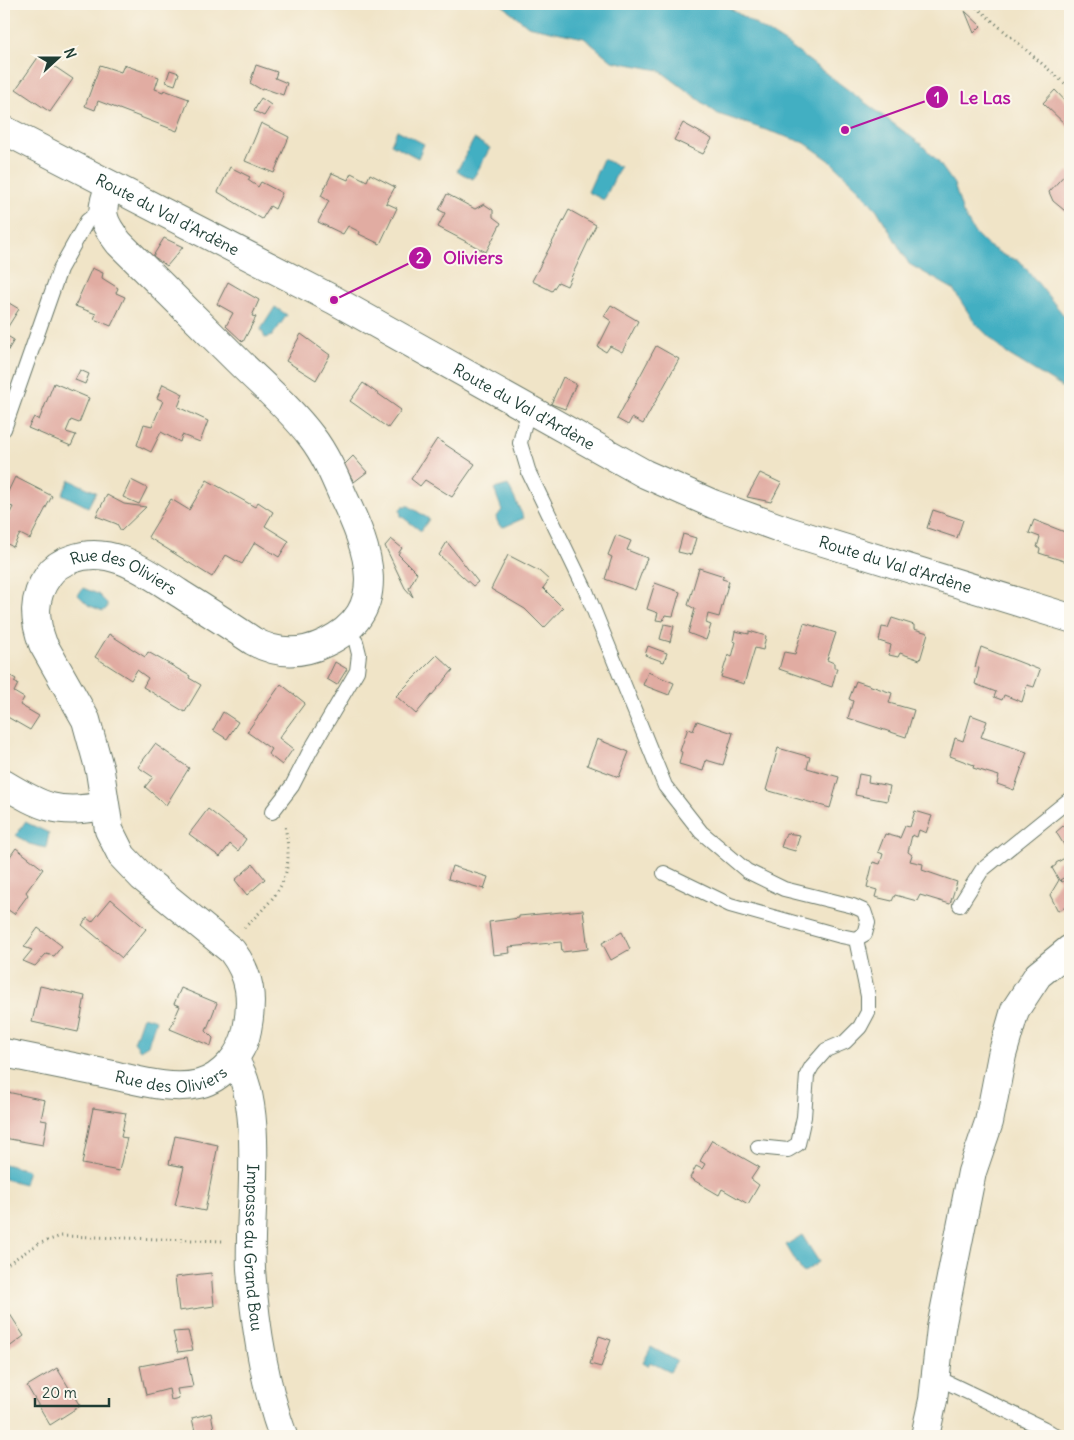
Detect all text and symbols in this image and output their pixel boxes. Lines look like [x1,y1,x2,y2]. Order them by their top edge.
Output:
north arrow [32,32,82,82]
text: N [60,46,80,61]
callout: Le Las [925,81,1021,114]
text: Le Las [959,86,1011,109]
text: 1 [934,88,940,107]
street label: Route du Val d'Ardène [92,169,243,260]
callout: Oliviers [408,241,513,274]
text: Oliviers [443,246,503,269]
text: 2 [416,248,424,267]
street label: Route du Val d'Ardène [450,359,598,454]
street label: Route du Val d'Ardène [816,531,974,597]
street label: Rue des Oliviers [67,545,181,599]
street label: Rue des Oliviers [113,1062,231,1096]
street label: Impasse du Grand Bau [241,1164,267,1332]
scale bar [35,1375,109,1407]
text: 20 m [42,1383,77,1402]

